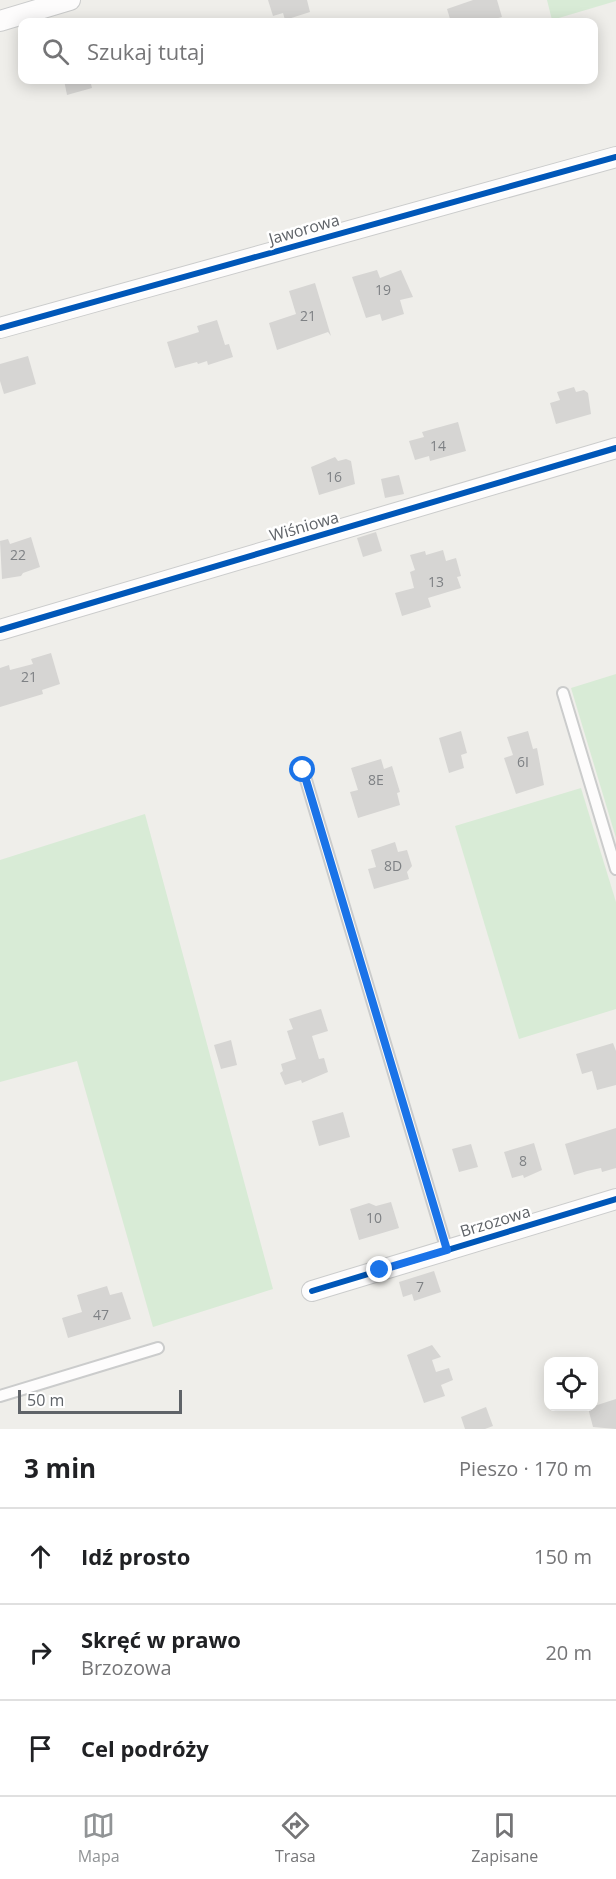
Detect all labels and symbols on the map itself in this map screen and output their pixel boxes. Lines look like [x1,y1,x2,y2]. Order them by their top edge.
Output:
street label: Jaworowa [264,208,342,250]
house number: 19 [375,280,391,299]
house number: 21 [300,306,316,325]
house number: 14 [430,436,446,455]
house number: 16 [326,467,342,486]
street label: Wiśniowa [267,506,341,546]
house number: 22 [10,545,26,564]
house number: 13 [428,572,444,591]
house number: 21 [21,667,37,686]
house number: 6I [517,752,529,771]
route start [289,756,315,782]
house number: 8E [368,770,384,789]
house number: 8D [384,856,402,875]
house number: 8 [519,1151,527,1170]
street label: Brzozowa [457,1200,533,1242]
house number: 10 [366,1208,382,1227]
route end [366,1256,392,1282]
house number: 7 [416,1277,424,1296]
house number: 47 [93,1305,109,1324]
scale bar [18,1387,182,1414]

